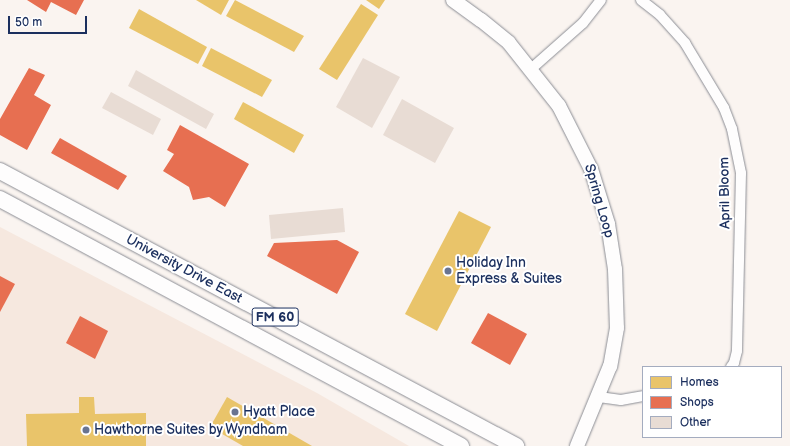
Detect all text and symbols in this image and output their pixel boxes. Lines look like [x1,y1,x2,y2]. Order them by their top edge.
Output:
scale bar [10,8,89,34]
text: 50 m [15,15,42,30]
street label: April Bloom [716,157,734,229]
street label: Spring Loop [580,162,618,240]
street label: University Drive East [122,231,246,307]
place label: Holiday Inn Express & Suites [456,255,562,288]
marker: Holiday Inn Express & Suites [443,266,453,276]
road number: FM 60 [251,306,299,328]
legend [642,366,782,438]
text: Homes [680,375,719,390]
text: Shops [680,395,714,410]
place label: Hyatt Place [243,404,315,420]
marker: Hyatt Place [230,407,240,417]
text: Other [680,415,711,430]
place label: Hawthorne Suites by Wyndham [94,422,289,438]
marker: Hawthorne Suites by Wyndham [81,425,91,435]

